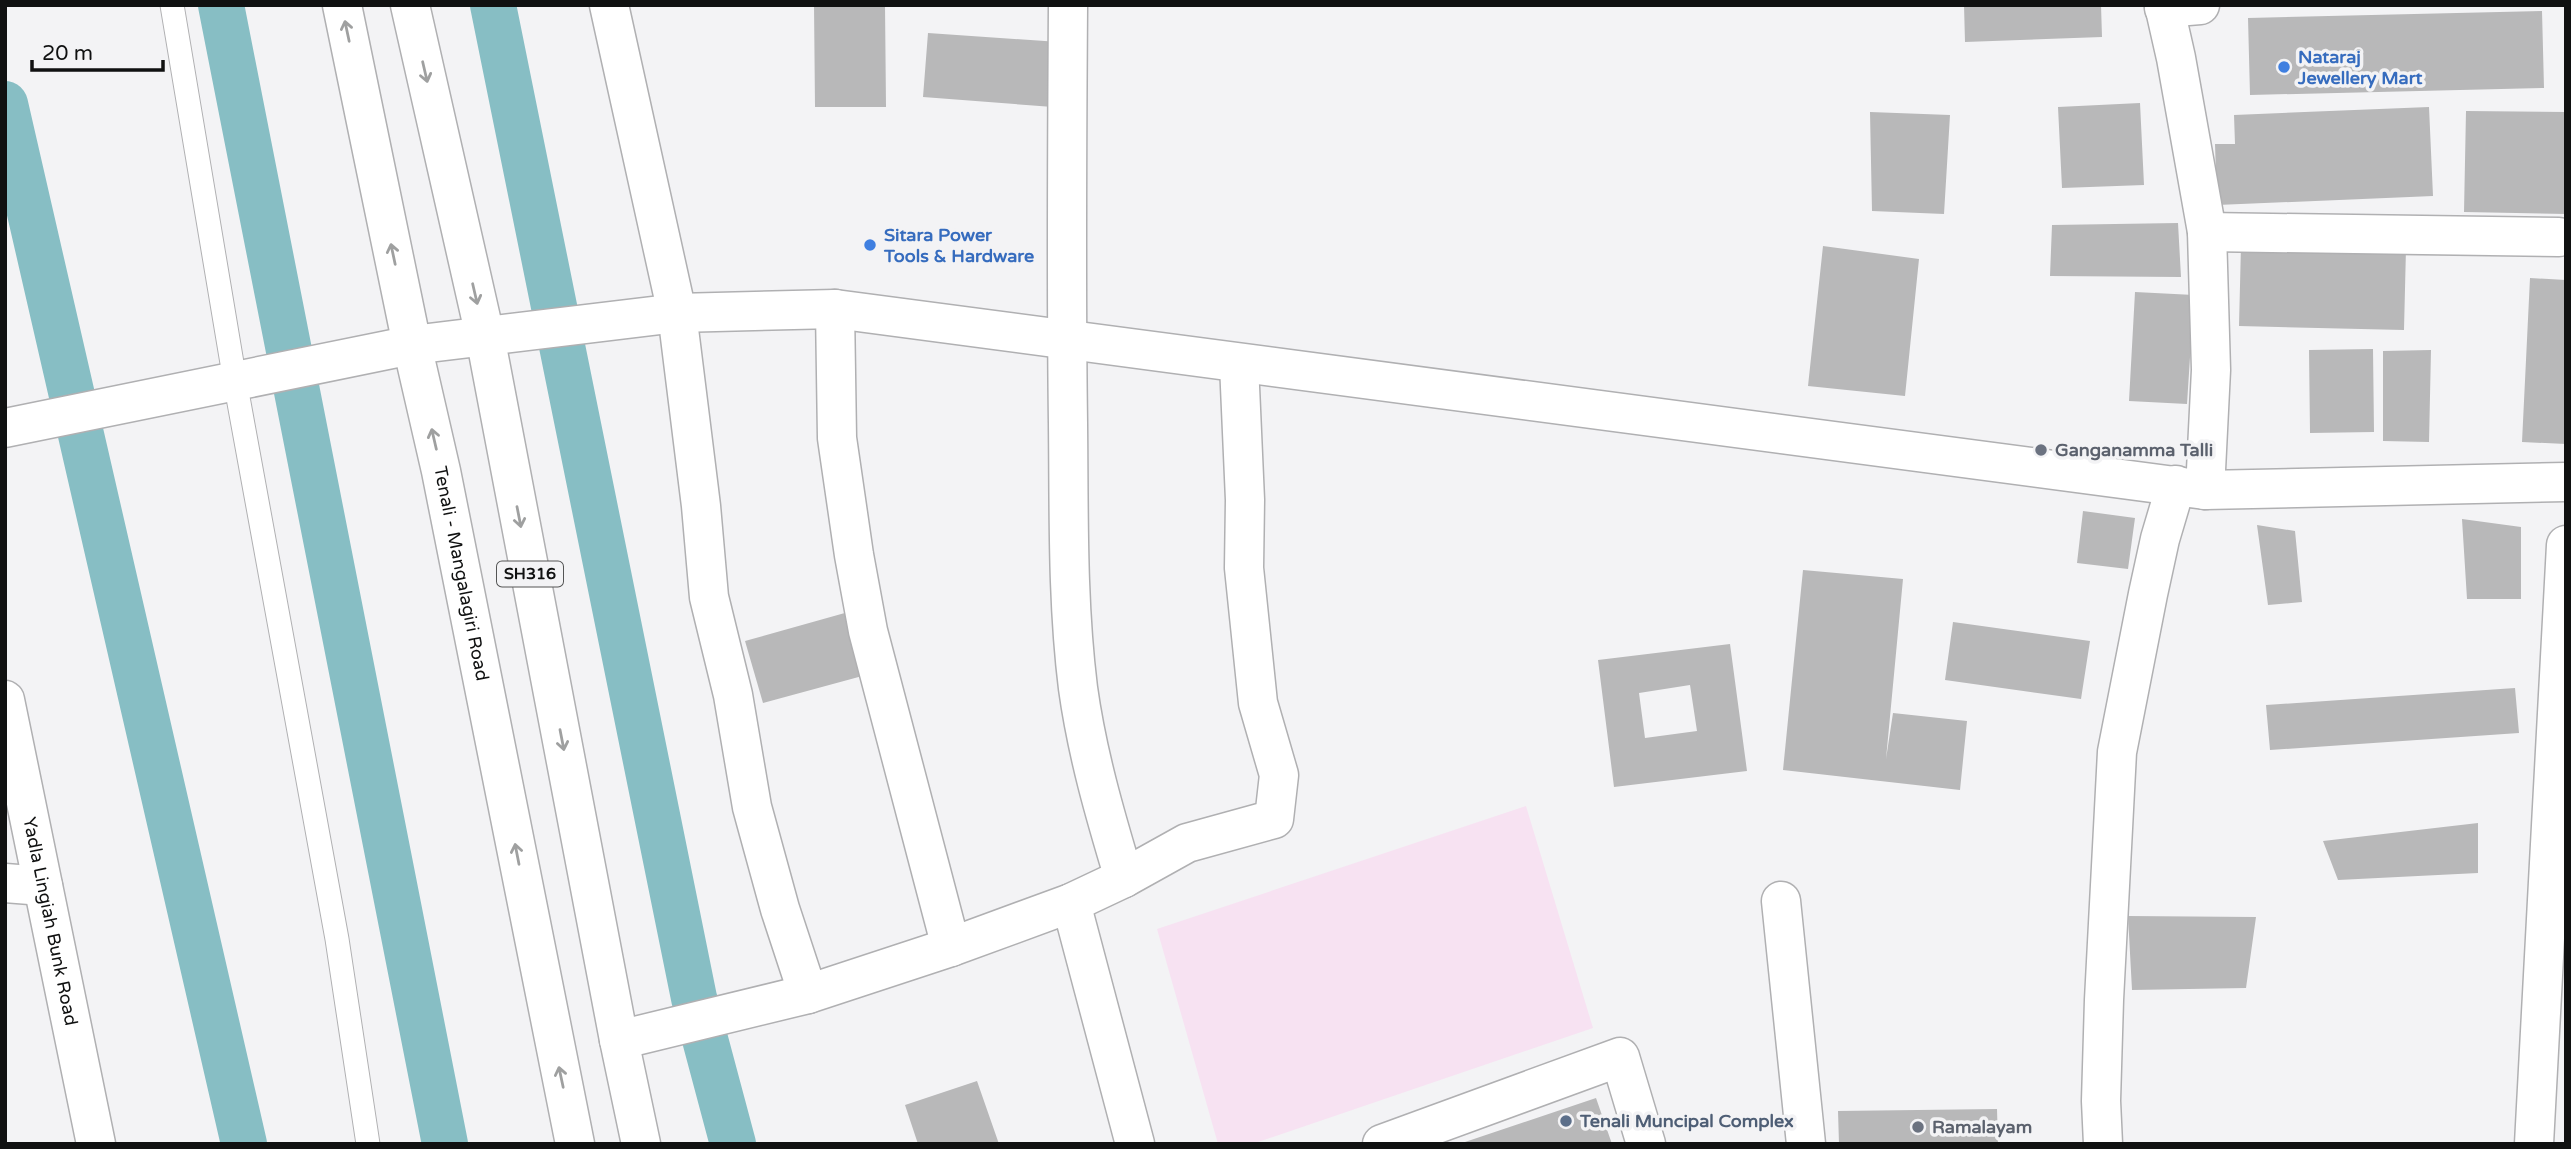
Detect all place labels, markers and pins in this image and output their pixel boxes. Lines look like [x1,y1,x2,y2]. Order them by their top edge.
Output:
place label: Nataraj Jewellery Mart [2297,46,2423,89]
marker: Nataraj Jewellery Mart [2276,59,2292,75]
place label: Sitara Power Tools & Hardware [883,224,1034,267]
marker: Sitara Power Tools & Hardware [862,237,878,253]
place label: Ganganamma Talli [2055,439,2213,461]
marker: Ganganamma Talli [2033,442,2049,458]
place label: Tenali Muncipal Complex [1579,1110,1794,1132]
marker: Tenali Muncipal Complex [1558,1113,1574,1129]
place label: Ramalayam [1932,1116,2032,1138]
marker: Ramalayam [1910,1119,1926,1135]

